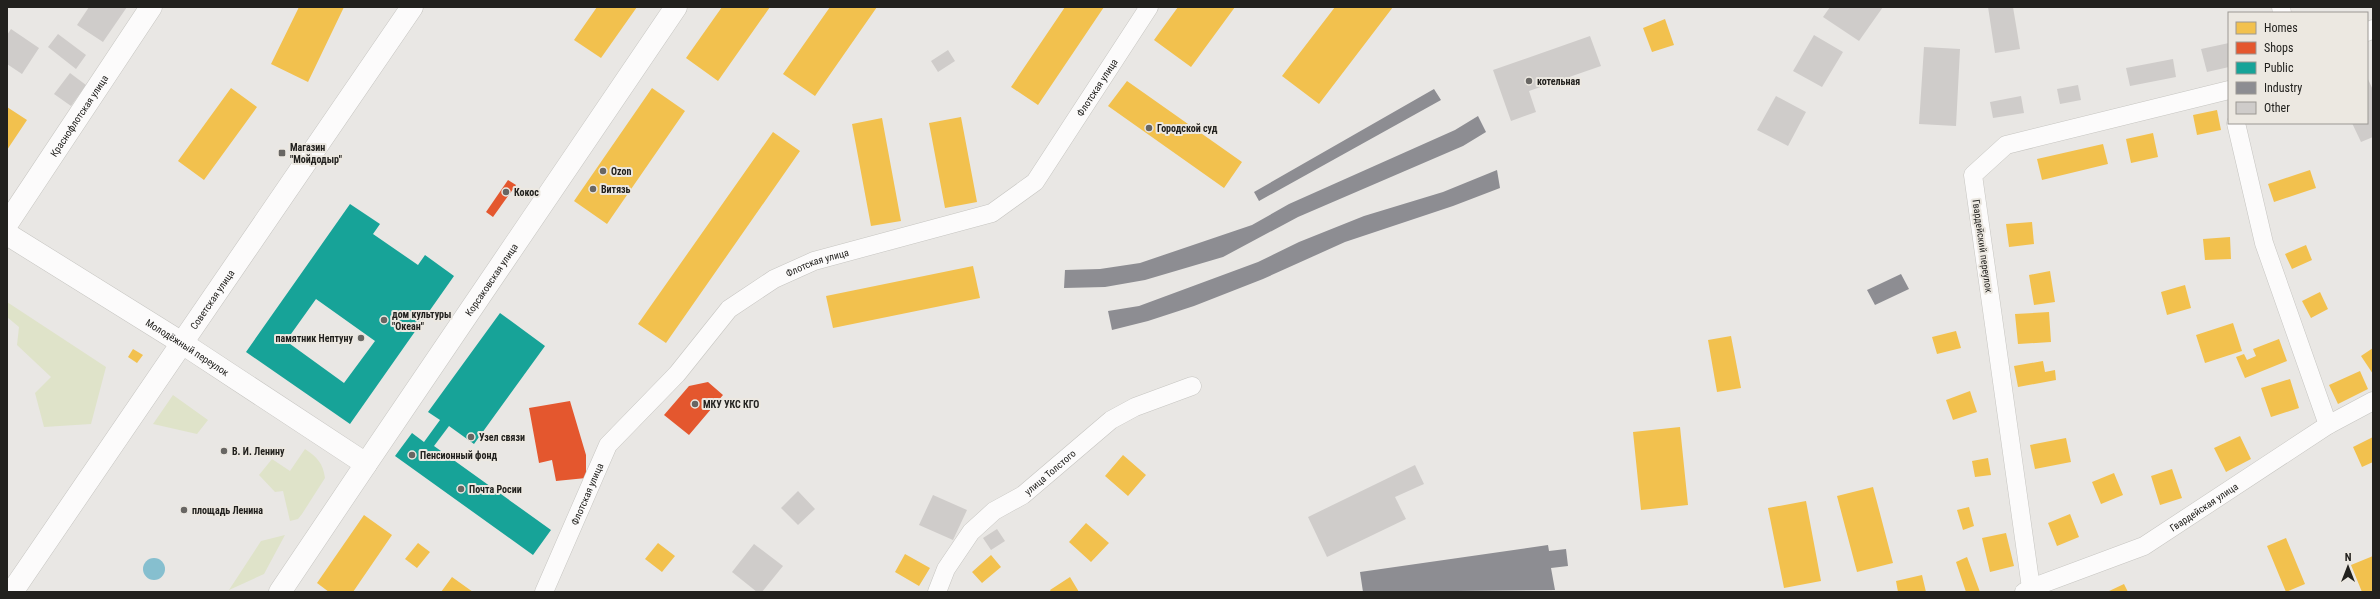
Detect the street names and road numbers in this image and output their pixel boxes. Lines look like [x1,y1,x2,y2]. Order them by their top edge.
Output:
street label: Флотская улица [1074,57,1120,118]
street label: Краснофлотская улица [48,73,110,159]
street label: Гвардейский переулок [1971,199,1995,294]
street label: Корсаковская улица [463,241,520,318]
street label: Флотская улица [784,247,850,279]
street label: Советская улица [188,267,237,331]
street label: Молодёжный переулок [144,317,231,378]
street label: улица Толстого [1023,448,1078,497]
street label: Флотская улица [568,461,606,527]
street label: Гвардейская улица [2168,481,2240,534]

